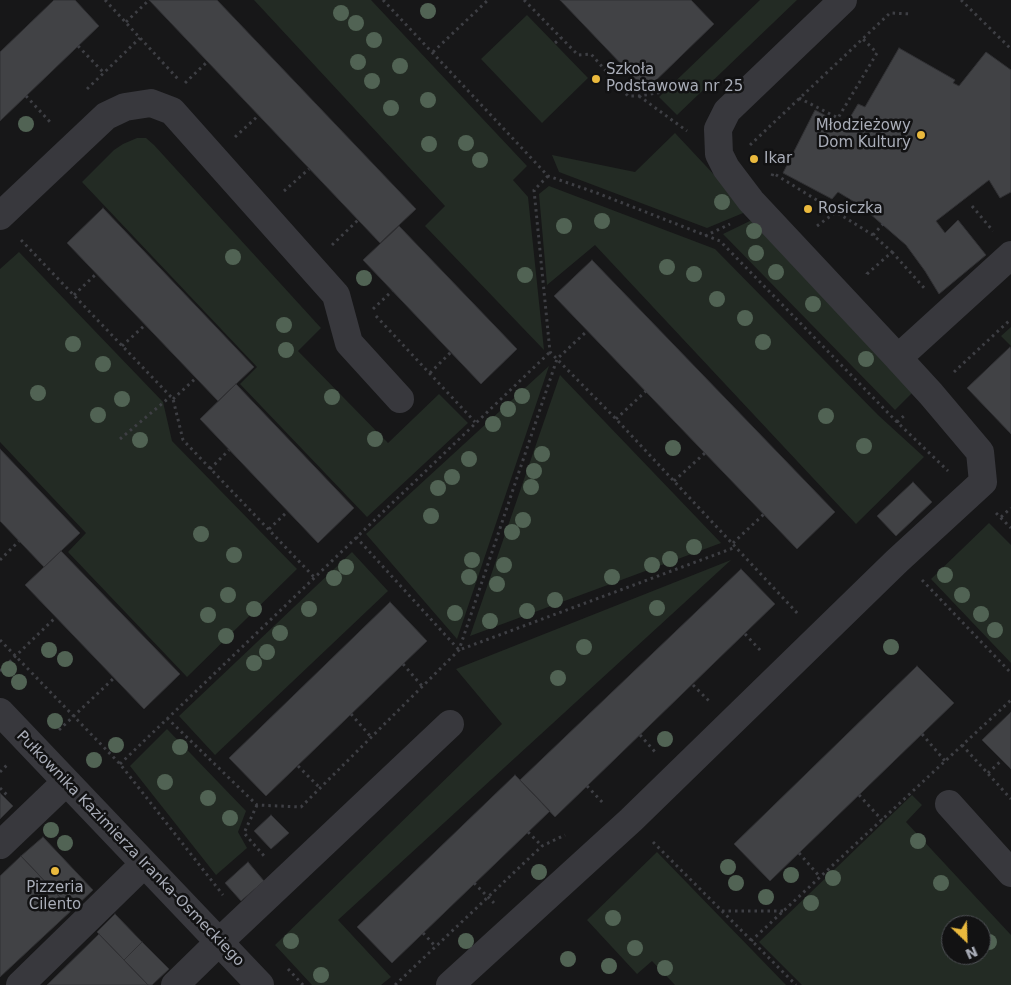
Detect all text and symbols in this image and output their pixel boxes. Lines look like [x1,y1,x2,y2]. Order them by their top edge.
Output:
place label: Szkoła Podstawowa nr 25 [606,61,743,96]
marker: Szkoła Podstawowa nr 25 [590,73,602,85]
place label: Młodzieżowy Dom Kultury [816,117,911,152]
marker: Młodzieżowy Dom Kultury [915,129,927,141]
place label: Ikar [764,150,792,168]
marker: Ikar [748,153,760,165]
place label: Rosiczka [818,200,883,218]
marker: Rosiczka [802,203,814,215]
street label: Pułkownika Kazimierza Iranka-Osmeckiego [12,728,248,970]
marker: Pizzeria Cilento [49,865,61,877]
place label: Pizzeria Cilento [26,879,84,914]
north arrow [941,915,991,965]
text: N [963,943,980,962]

